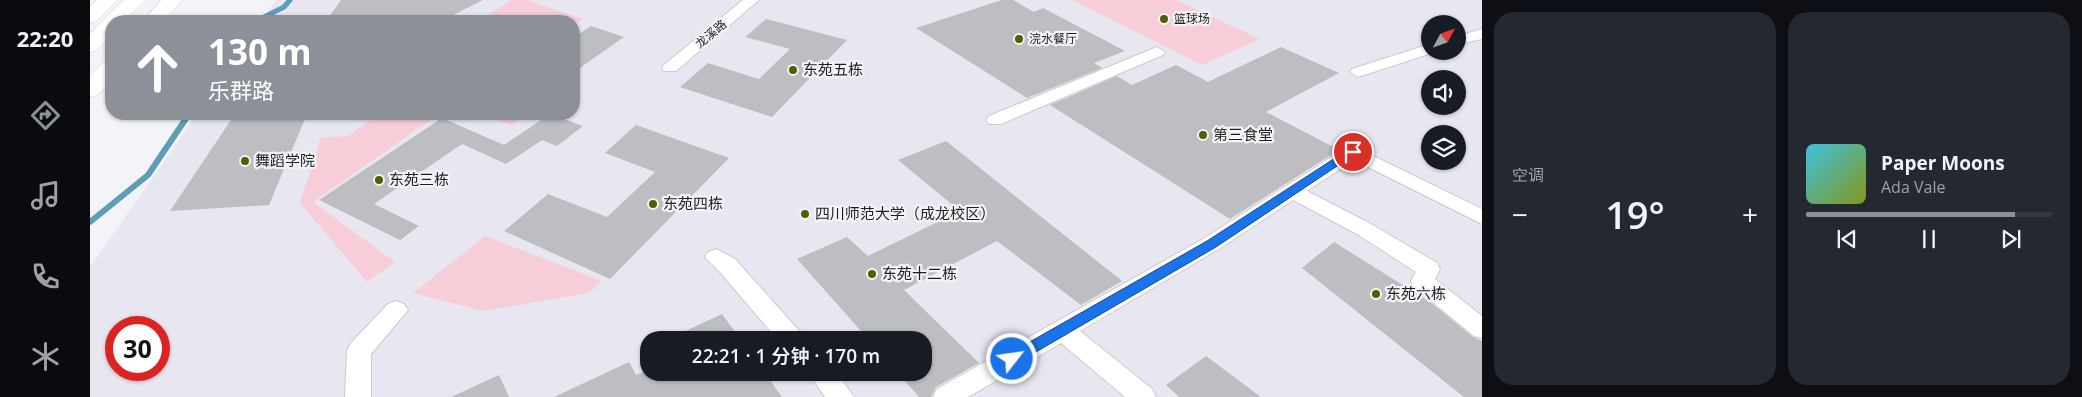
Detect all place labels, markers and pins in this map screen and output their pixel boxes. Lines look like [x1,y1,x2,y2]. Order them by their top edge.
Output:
place label: 篮球场 [1174,10,1210,27]
marker: 篮球场 [1158,13,1170,25]
place label: 浣水餐厅 [1029,30,1077,47]
marker: 浣水餐厅 [1013,33,1025,45]
place label: 东苑五栋 [803,59,863,79]
marker: 东苑五栋 [787,64,799,76]
place label: 第三食堂 [1213,124,1273,144]
marker: 第三食堂 [1197,129,1209,141]
pin [1332,131,1374,173]
place label: 舞蹈学院 [255,150,315,170]
marker: 舞蹈学院 [239,155,251,167]
place label: 东苑三栋 [389,169,449,189]
marker: 东苑三栋 [373,174,385,186]
place label: 东苑四栋 [663,193,723,213]
marker: 东苑四栋 [647,198,659,210]
place label: 四川师范大学（成龙校区） [815,203,995,223]
marker: 四川师范大学（成龙校区） [799,208,811,220]
place label: 东苑十二栋 [882,263,957,283]
marker: 东苑十二栋 [866,268,878,280]
place label: 东苑六栋 [1386,283,1446,303]
marker: 东苑六栋 [1370,288,1382,300]

